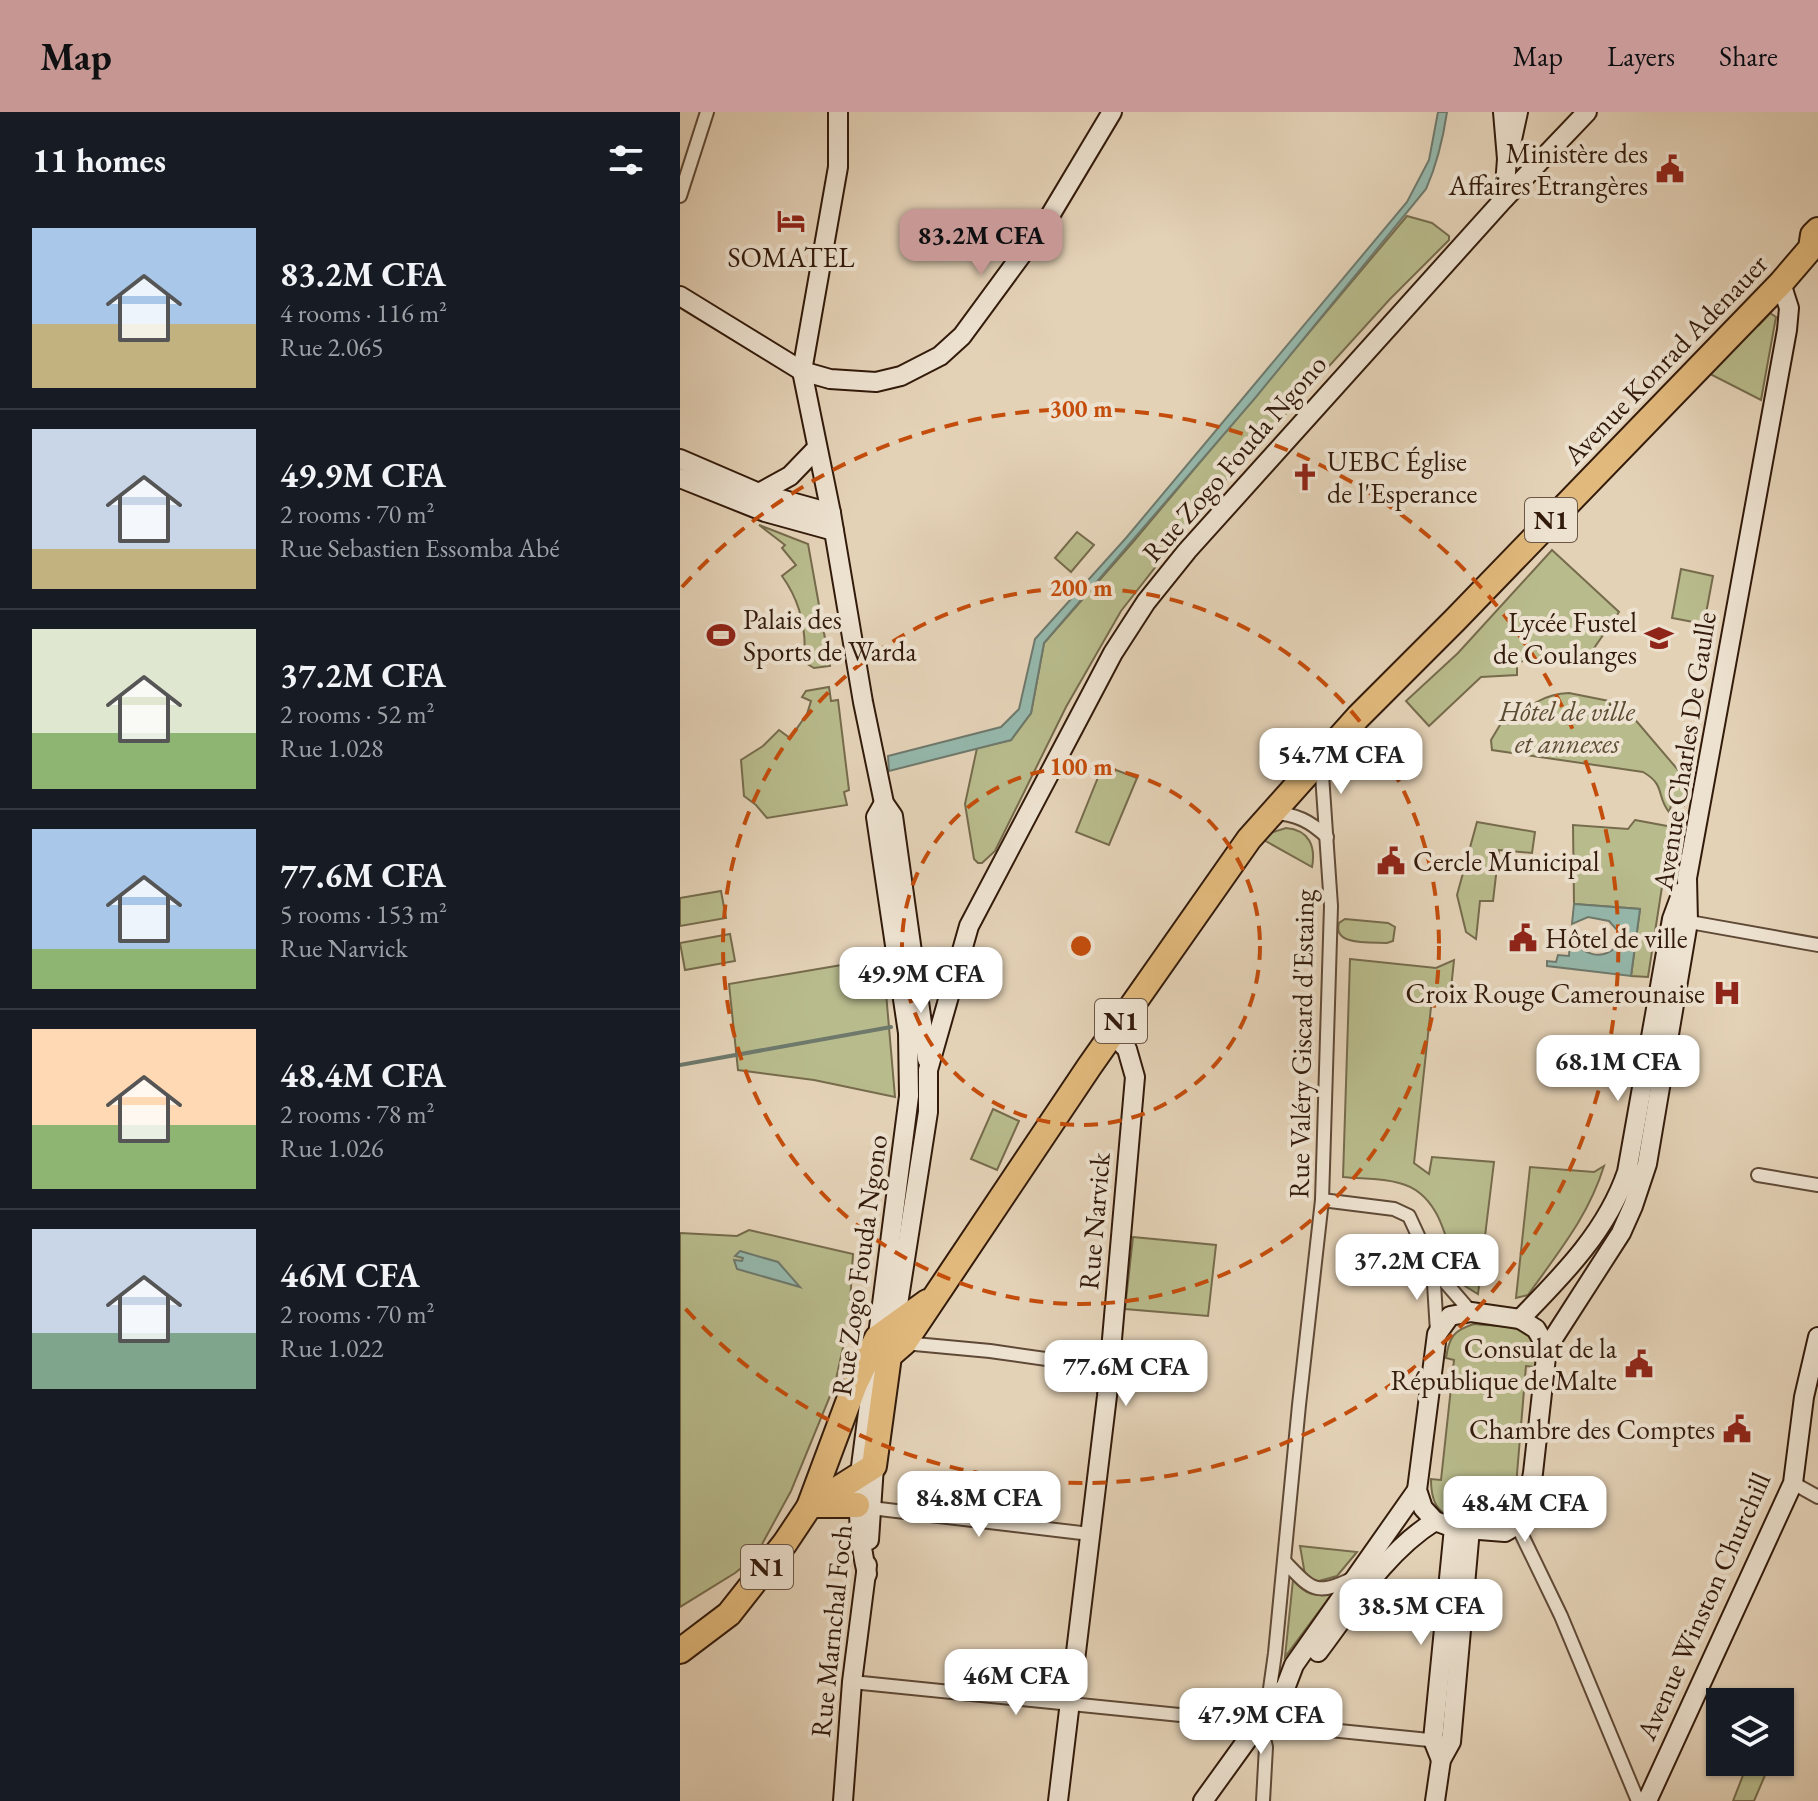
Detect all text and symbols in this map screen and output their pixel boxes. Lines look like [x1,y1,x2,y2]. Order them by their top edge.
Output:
text: Map [40,32,112,81]
text: Map [1513,38,1563,74]
text: Layers [1607,38,1675,74]
text: Share [1719,38,1778,74]
place label: Ministère des Affaires Etrangères [1448,135,1648,203]
text: 11 homes [32,138,166,182]
icon: filters [604,138,648,182]
public building icon: Ministère des Affaires Etrangères [1655,154,1685,184]
hotel icon: SOMATEL [776,206,806,236]
pin: 83.2M CFA [889,209,1073,277]
text: 83.2M CFA [918,218,1044,252]
place label: SOMATEL [727,239,855,275]
street label: Avenue Konrad Adenauer [1554,246,1775,473]
text: 83.2M CFA [280,252,446,296]
icon: home [96,260,192,356]
text: 4 rooms · 116 m² [280,296,447,330]
text: Rue 2.065 [280,330,383,364]
street label: Rue Zogo Fouda Ngono [1134,347,1334,569]
text: 300 m [1049,393,1113,424]
place label: UEBC Église de l'Esperance [1327,443,1477,511]
text: 49.9M CFA [280,453,446,497]
icon: home [96,461,192,557]
church icon: UEBC Église de l'Esperance [1290,462,1320,492]
text: 2 rooms · 70 m² [280,497,435,531]
road number: N1 [1525,498,1577,542]
text: Rue Sebastien Essomba Abé [280,531,560,565]
text: 200 m [1049,572,1113,603]
place label: Palais des Sports de Warda [743,601,917,669]
place label: Lycée Fustel de Coulanges [1493,604,1637,672]
street label: Avenue Charles De Gaulle [1644,609,1724,894]
sports icon: Palais des Sports de Warda [706,620,736,650]
school or university icon: Lycée Fustel de Coulanges [1644,623,1674,653]
text: 37.2M CFA [280,653,446,697]
icon: home [96,661,192,757]
park label: Hôtel de ville et annexes [1498,693,1635,761]
text: 2 rooms · 52 m² [280,697,435,731]
pin: 54.7M CFA [1249,728,1433,796]
text: Rue 1.028 [280,731,383,765]
text: 54.7M CFA [1278,737,1404,771]
text: 100 m [1049,751,1113,782]
place label: Cercle Municipal [1413,843,1600,879]
public building icon: Cercle Municipal [1376,846,1406,876]
text: 77.6M CFA [280,853,446,897]
icon: home [96,861,192,957]
street label: Rue Valéry Giscard d'Estaing [1280,888,1322,1199]
text: 5 rooms · 153 m² [280,897,447,931]
place label: Hôtel de ville [1545,920,1688,956]
public building icon: Hôtel de ville [1508,923,1538,953]
text: Rue Narvick [280,931,408,965]
centre of rings [1067,932,1095,960]
pin: 49.9M CFA [829,947,1013,1015]
text: 49.9M CFA [858,956,984,990]
place label: Croix Rouge Camerounaise [1406,975,1705,1011]
hospital icon: Croix Rouge Camerounaise [1712,978,1742,1008]
road number: N1 [1095,999,1147,1043]
pin: 68.1M CFA [1526,1035,1710,1103]
text: 68.1M CFA [1555,1044,1681,1078]
text: 48.4M CFA [280,1053,446,1097]
icon: home [96,1061,192,1157]
text: 2 rooms · 78 m² [280,1097,435,1131]
text: Rue 1.026 [280,1131,383,1165]
street label: Rue Zogo Fouda Ngono [823,1132,895,1398]
street label: Rue Narvick [1070,1150,1118,1291]
pin: 37.2M CFA [1325,1234,1509,1302]
text: 37.2M CFA [1354,1243,1480,1277]
text: 46M CFA [280,1253,420,1297]
icon: home [96,1261,192,1357]
text: 2 rooms · 70 m² [280,1297,435,1331]
place label: Consulat de la République de Malte [1390,1330,1618,1398]
text: Rue 1.022 [280,1331,383,1365]
pin: 77.6M CFA [1034,1340,1218,1408]
text: 77.6M CFA [1063,1349,1189,1383]
public building icon: Consulat de la République de Malte [1624,1349,1654,1379]
place label: Chambre des Comptes [1469,1411,1715,1447]
public building icon: Chambre des Comptes [1722,1414,1752,1444]
street label: Avenue Winston Churchill [1627,1466,1778,1746]
pin: 84.8M CFA [887,1471,1071,1539]
pin: 48.4M CFA [1433,1476,1617,1544]
text: 84.8M CFA [916,1480,1042,1514]
text: 48.4M CFA [1462,1485,1588,1519]
street label: Rue Marnchal Foch [802,1523,860,1739]
road number: N1 [741,1545,793,1589]
pin: 38.5M CFA [1329,1579,1513,1647]
text: 38.5M CFA [1358,1588,1484,1622]
pin: 46M CFA [942,1649,1090,1717]
text: 46M CFA [963,1658,1069,1692]
pin: 47.9M CFA [1169,1688,1353,1756]
map controls [1706,1688,1794,1776]
button: layers [1706,1688,1794,1776]
text: 47.9M CFA [1198,1697,1324,1731]

